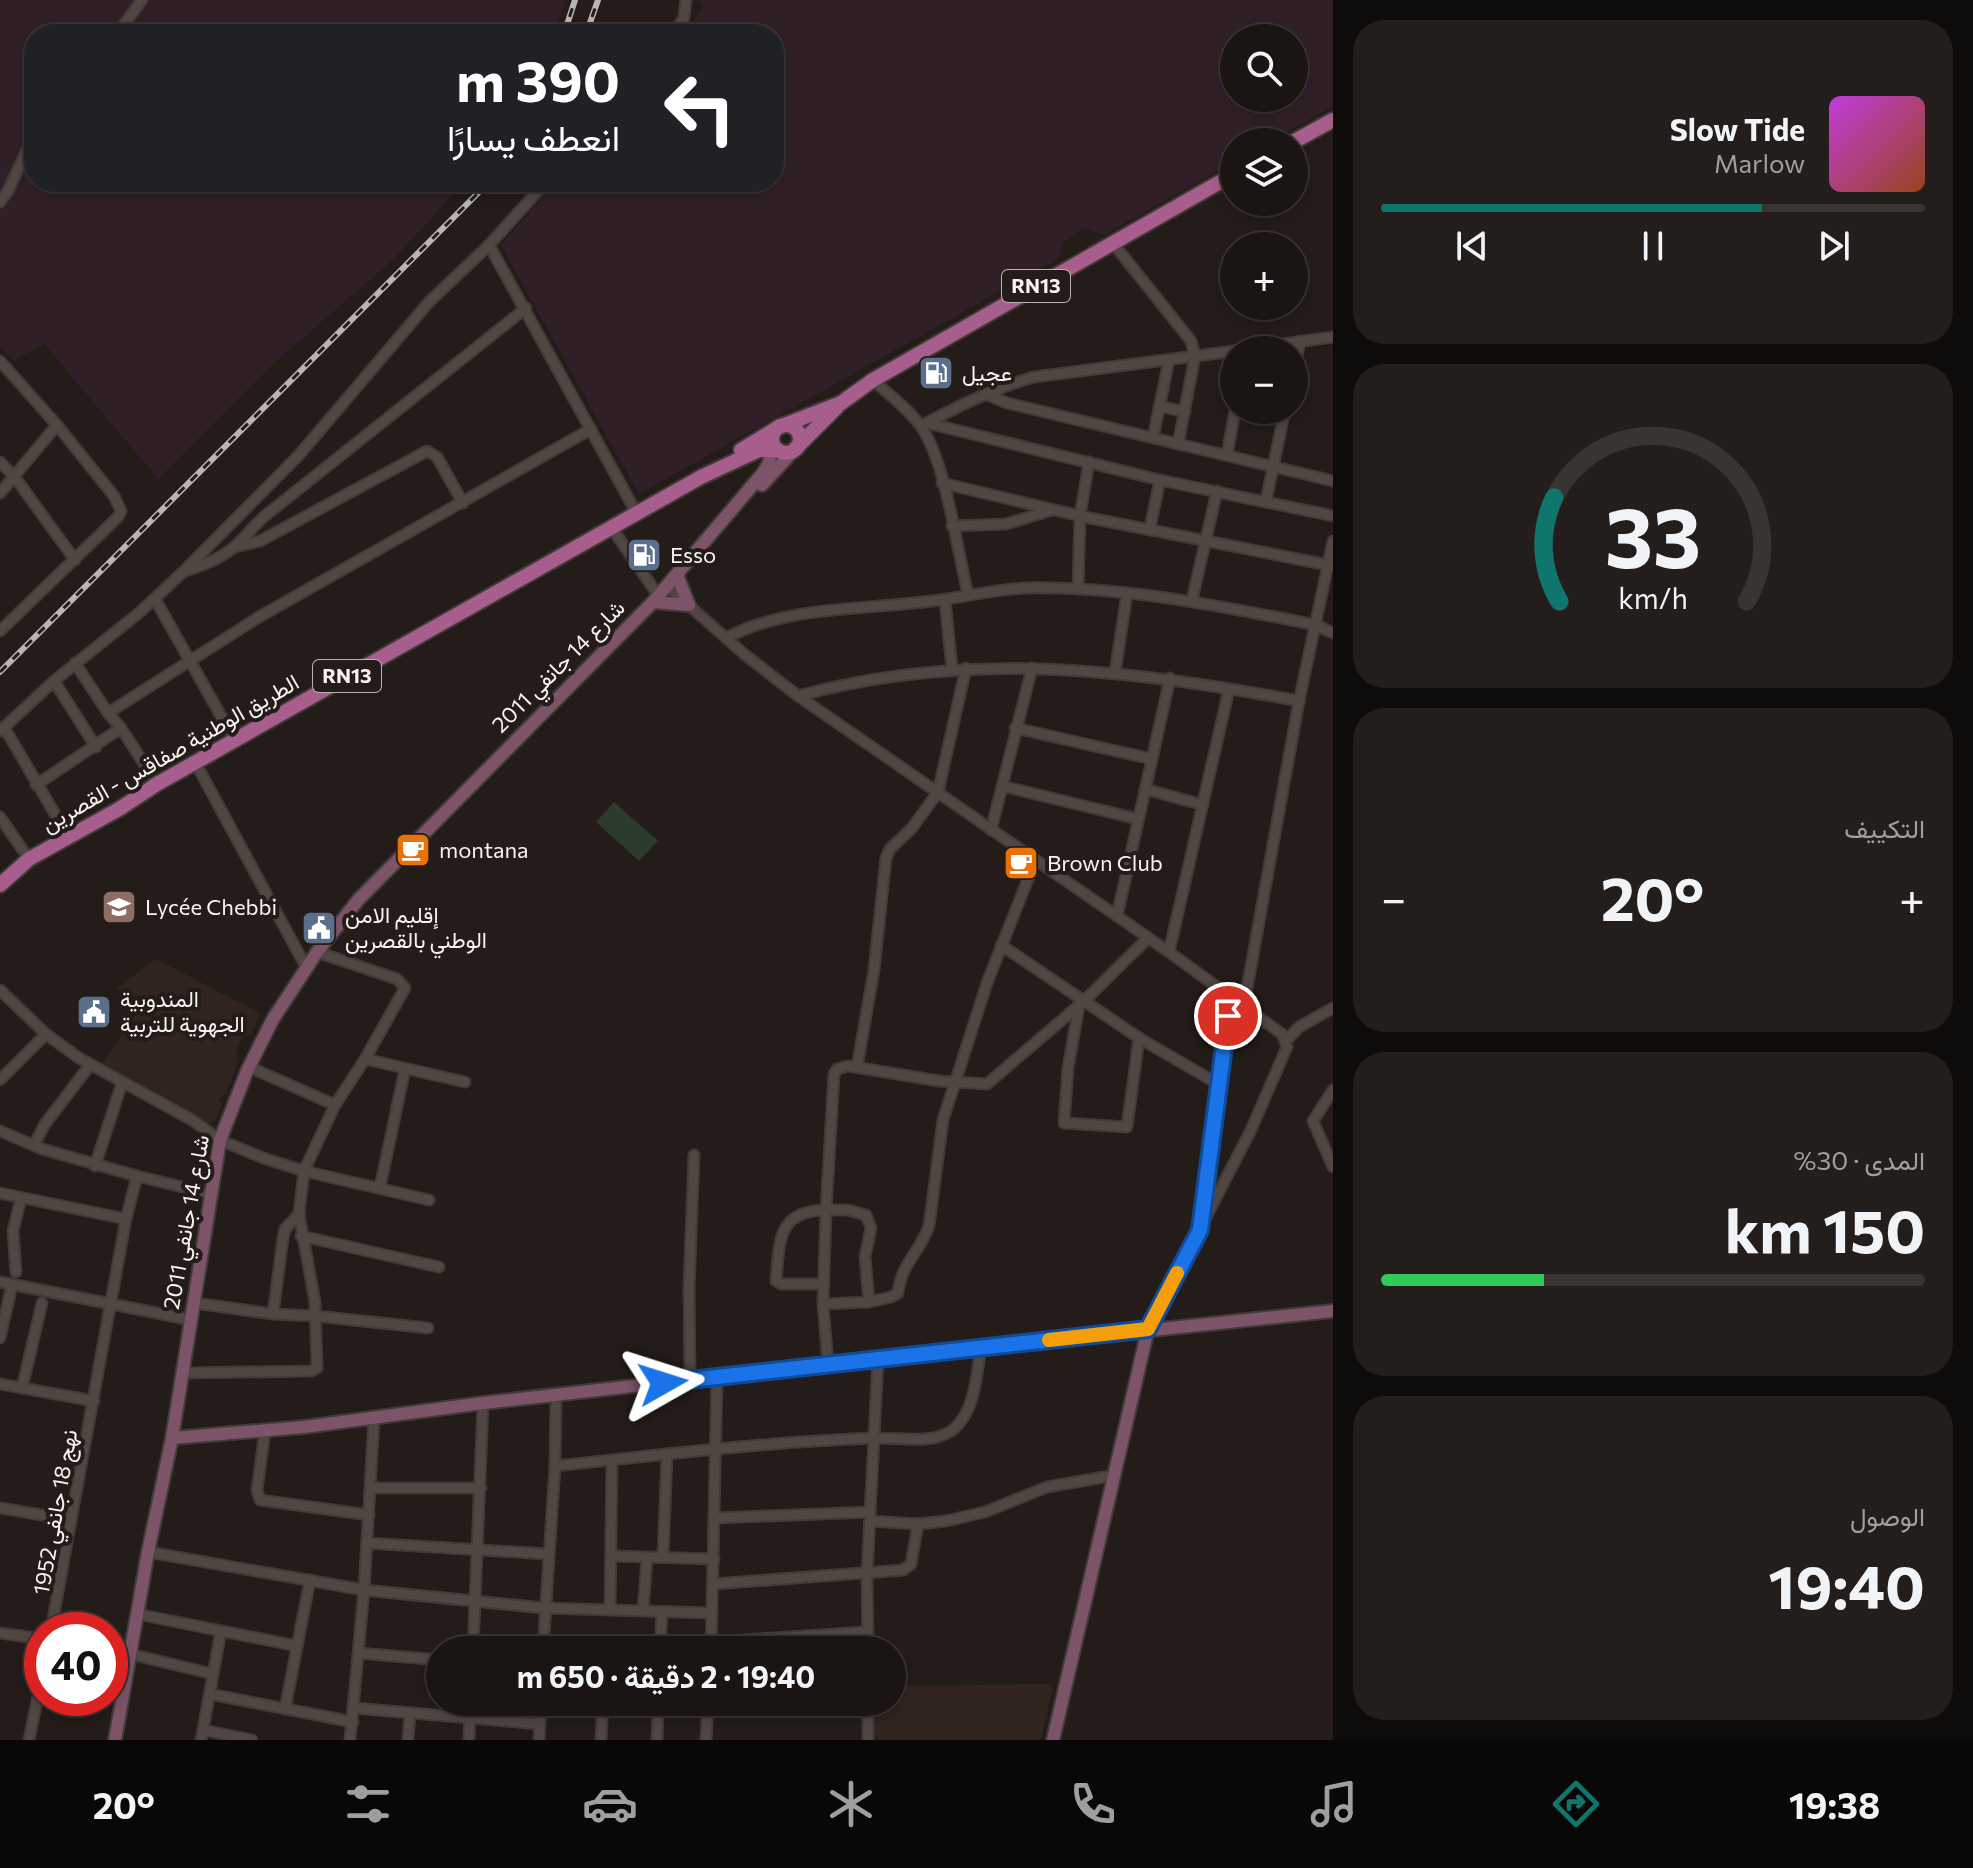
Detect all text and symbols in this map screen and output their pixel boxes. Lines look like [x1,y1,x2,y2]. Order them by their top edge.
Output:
map controls [1220,24,1308,424]
button: search [1220,24,1308,112]
text: 390 m [456,45,620,114]
icon: left [648,56,752,160]
text: Slow Tide [1670,110,1805,147]
text: انعطف يسارًا [447,114,620,158]
button: layers [1220,128,1308,216]
text: Marlow [1714,147,1805,178]
icon: previous [1450,224,1494,268]
icon: pause [1631,224,1675,268]
icon: next [1812,224,1856,268]
button: + [1220,232,1308,320]
road number: RN13 [1002,270,1070,302]
button: − [1220,336,1308,424]
fuel station icon: عجيل [917,354,955,392]
place label: عجيل [962,359,1012,386]
text: 33 [1605,483,1701,585]
fuel station icon: Esso [625,536,663,574]
place label: Esso [670,541,716,568]
text: km/h [1618,580,1688,615]
street label: شارع 14 جانفي 2011 [486,594,634,742]
road number: RN13 [313,660,381,692]
street label: الطريق الوطنية صفاقس - القصرين [36,668,304,838]
text: التكييف [1844,812,1925,843]
cafe icon: montana [394,831,432,869]
place label: montana [439,836,529,863]
cafe icon: Brown Club [1002,844,1040,882]
place label: Brown Club [1047,849,1163,876]
text: 20° [1601,860,1704,933]
text: − [1381,870,1406,924]
text: + [1899,870,1925,924]
school or university icon: Lycée Chebbi [100,888,138,926]
place label: Lycée Chebbi [145,893,277,920]
place label: إقليم الامن الوطني بالقصرين [345,901,487,959]
public building icon: إقليم الامن الوطني بالقصرين [300,909,338,947]
pin [1194,982,1262,1050]
place label: المندوبية الجهوية للتربية [120,985,245,1038]
public building icon: المندوبية الجهوية للتربية [75,993,113,1031]
icon: arrive [1206,994,1250,1038]
street label: شارع 14 جانفي 2011 [157,1133,220,1312]
text: المدى · 30% [1794,1144,1925,1175]
text: 150 km [1725,1192,1925,1265]
position arrow [621,1341,705,1425]
street label: نهج 18 جانفي 1952 [27,1427,88,1598]
text: الوصول [1850,1500,1925,1531]
text: 19:40 [1768,1548,1925,1621]
speed limit sign: 40 [24,1612,128,1716]
text: 19:40 · 2 دقيقة · 650 m [517,1657,815,1694]
icon: filters [340,1776,396,1832]
icon: car [582,1776,638,1832]
icon: climate [823,1776,879,1832]
icon: phone [1065,1776,1121,1832]
icon: music [1306,1776,1362,1832]
icon: directions [1548,1776,1604,1832]
text: 20° [93,1782,155,1826]
text: 19:38 [1789,1782,1880,1826]

